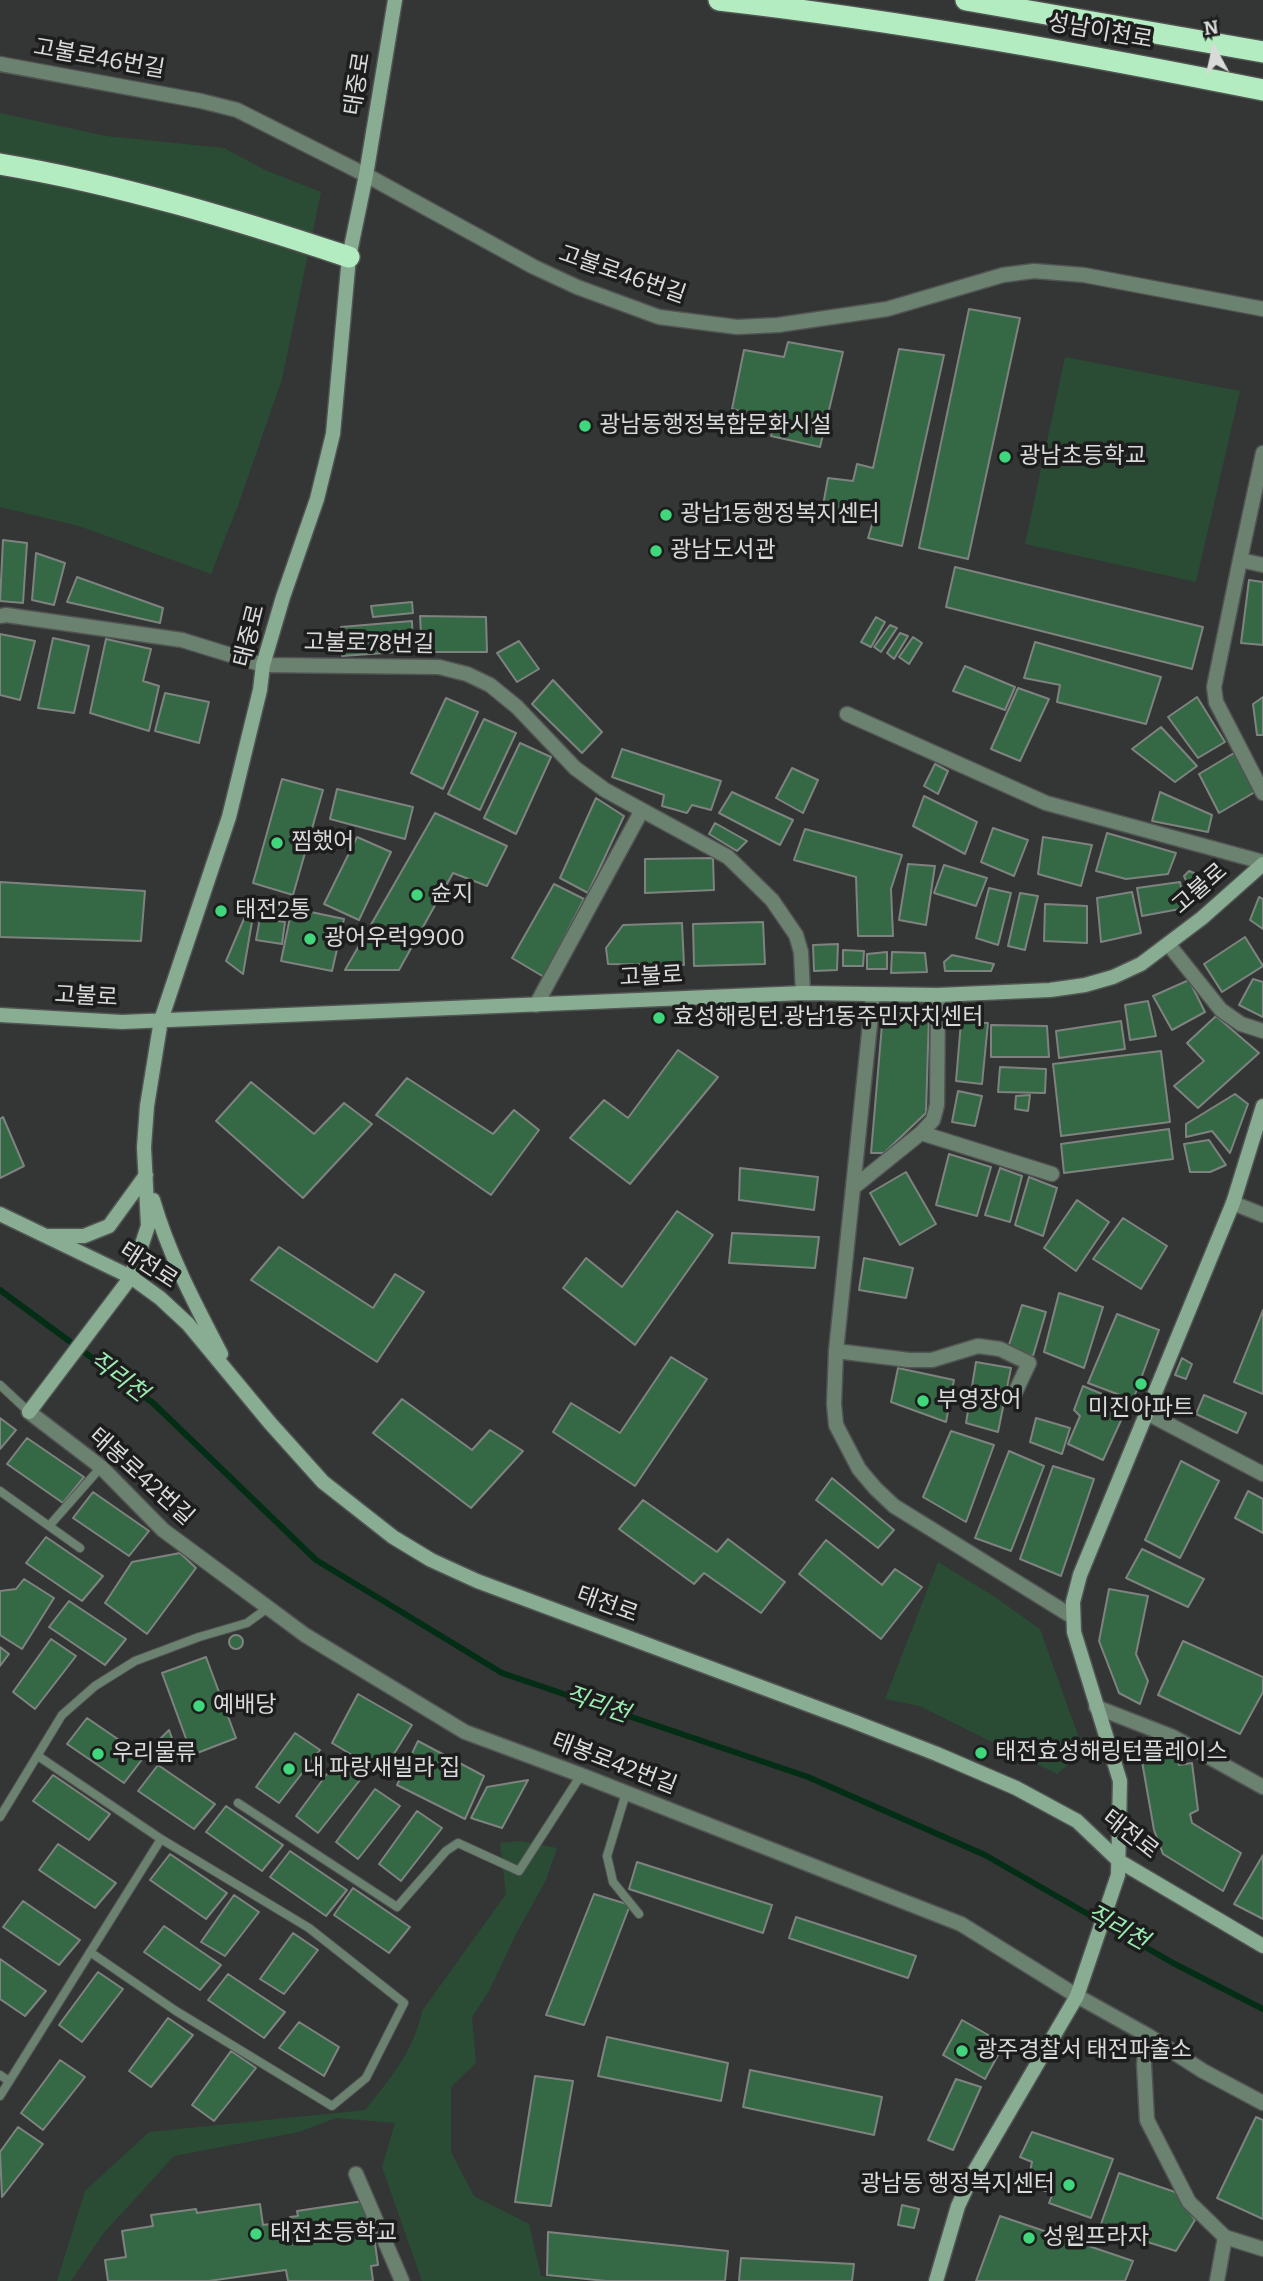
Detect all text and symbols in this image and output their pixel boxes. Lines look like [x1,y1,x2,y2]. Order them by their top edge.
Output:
street label: 성남이천로 [1046,9,1154,55]
north arrow [1179,14,1249,84]
text: N [1202,15,1220,40]
street label: 고불로46번길 [31,34,167,84]
street label: 태중로 [339,50,377,118]
street label: 고불로46번길 [555,240,689,310]
place label: 광남동행정복합문화시설 [599,412,832,440]
marker: 광남동행정복합문화시설 [577,418,593,434]
place label: 광남초등학교 [1019,443,1146,471]
marker: 광남초등학교 [997,449,1013,465]
place label: 광남1동행정복지센터 [680,501,880,529]
marker: 광남1동행정복지센터 [658,507,674,523]
place label: 광남도서관 [670,537,776,565]
marker: 광남도서관 [648,543,664,559]
street label: 태중로 [229,602,271,670]
street label: 고불로78번길 [303,629,435,659]
place label: 찜했어 [291,829,354,857]
marker: 찜했어 [269,835,285,851]
street label: 고불로 [1167,858,1233,920]
place label: 슌지 [431,881,473,909]
marker: 슌지 [409,887,425,903]
place label: 태전2통 [235,897,311,925]
marker: 태전2통 [213,903,229,919]
place label: 광어우럭9900 [324,925,465,953]
marker: 광어우럭9900 [302,931,318,947]
street label: 고불로 [619,962,683,992]
street label: 고불로 [54,982,118,1012]
place label: 효성해링턴.광남1동주민자치센터 [673,1004,983,1032]
marker: 효성해링턴.광남1동주민자치센터 [651,1010,667,1026]
street label: 태전로 [114,1237,182,1295]
water label: 직리천 [83,1346,153,1408]
marker: 미진아파트 [1133,1376,1149,1392]
place label: 부영장어 [937,1387,1022,1415]
marker: 부영장어 [915,1393,931,1409]
place label: 미진아파트 [1088,1395,1194,1423]
street label: 태봉로42번길 [83,1423,199,1531]
street label: 태전로 [572,1581,642,1629]
water label: 직리천 [561,1681,633,1729]
place label: 예배당 [213,1692,276,1720]
marker: 예배당 [191,1698,207,1714]
street label: 태봉로42번길 [548,1728,680,1800]
place label: 태전효성해링턴플레이스 [995,1739,1228,1767]
place label: 우리물류 [112,1740,197,1768]
marker: 태전효성해링턴플레이스 [973,1745,989,1761]
marker: 우리물류 [90,1746,106,1762]
place label: 내 파랑새빌라 집 [303,1755,460,1783]
marker: 내 파랑새빌라 집 [281,1761,297,1777]
street label: 태전로 [1096,1805,1164,1865]
water label: 직리천 [1081,1899,1153,1957]
place label: 광주경찰서 태전파출소 [976,2037,1192,2065]
marker: 광주경찰서 태전파출소 [954,2043,970,2059]
place label: 광남동 행정복지센터 [860,2171,1055,2199]
marker: 광남동 행정복지센터 [1061,2177,1077,2193]
place label: 태전초등학교 [270,2220,397,2248]
place label: 성원프라자 [1043,2224,1149,2252]
marker: 태전초등학교 [248,2226,264,2242]
marker: 성원프라자 [1021,2230,1037,2246]

